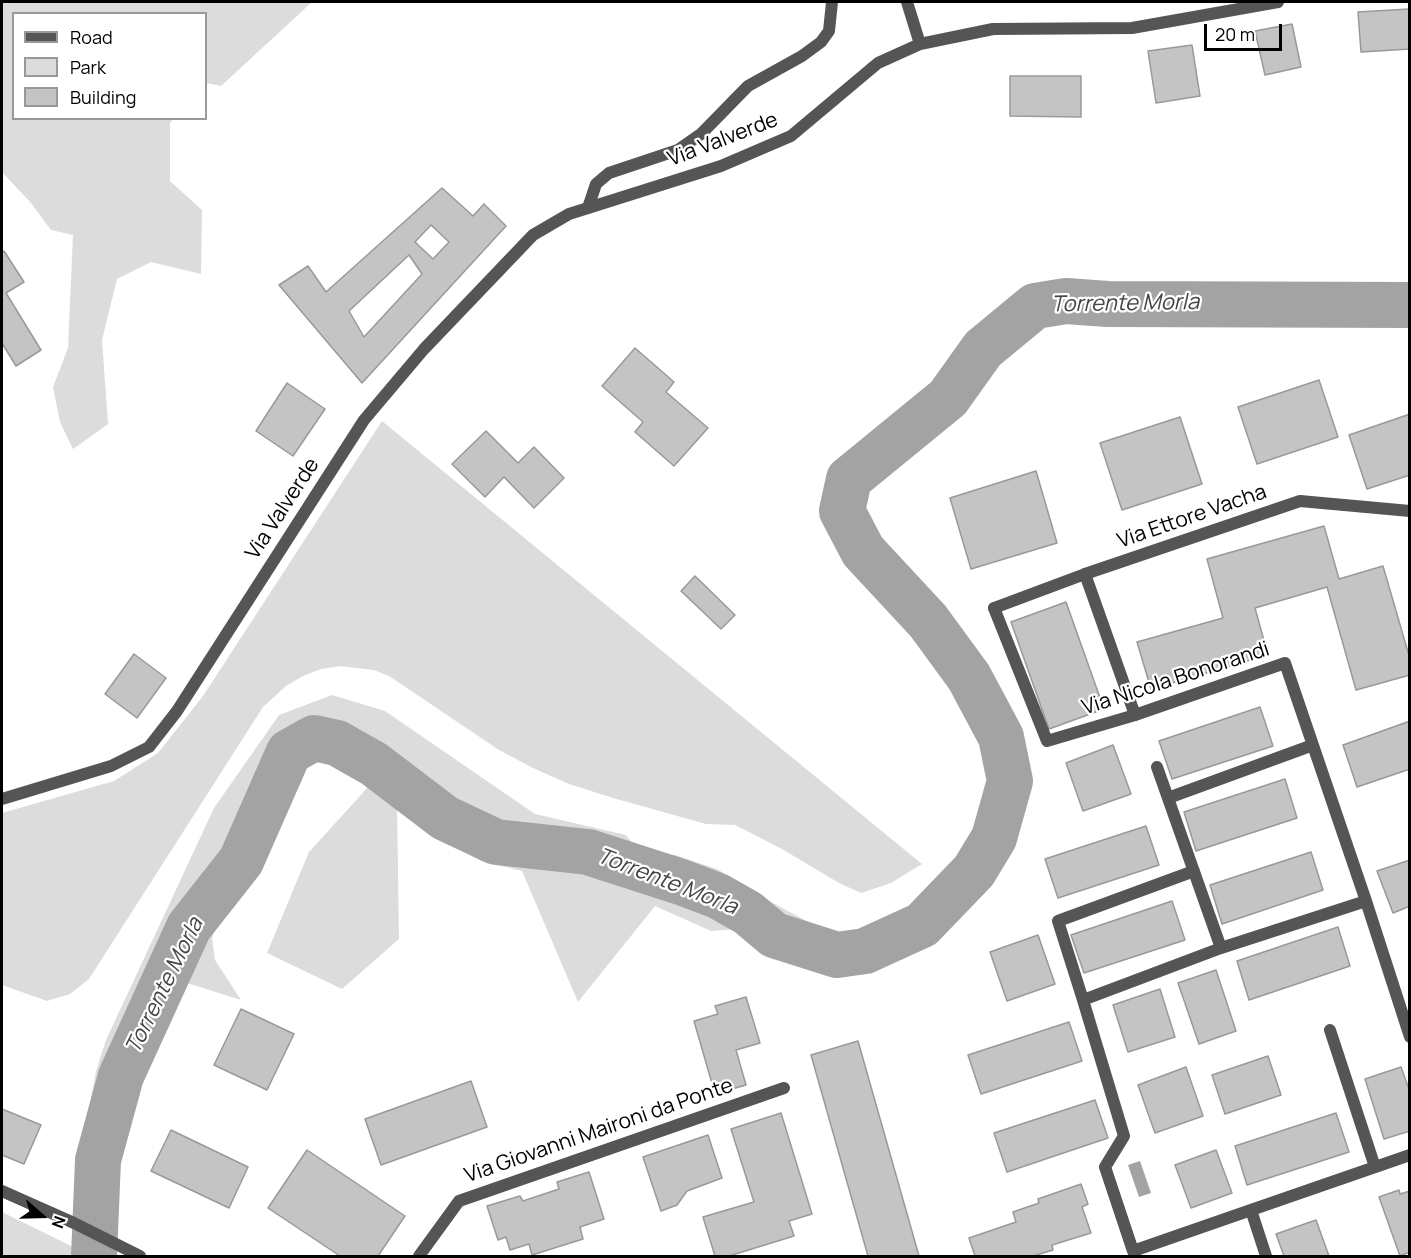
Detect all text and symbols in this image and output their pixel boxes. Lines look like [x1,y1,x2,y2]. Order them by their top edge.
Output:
legend [12,12,207,120]
scale bar [1207,12,1285,50]
text: 20 m [1215,22,1255,46]
text: Road [70,25,113,49]
text: Park [70,55,106,79]
text: Building [70,85,136,109]
street label: Via Valverde [664,107,782,173]
water label: Torrente Morla [1051,290,1199,318]
street label: Via Valverde [241,454,325,564]
street label: Via Ettore Vacha [1114,480,1270,554]
street label: Via Nicola Bonorandi [1079,637,1273,721]
water label: Torrente Morla [593,843,741,921]
water label: Torrente Morla [121,914,209,1058]
street label: Via Giovanni Maironi da Ponte [462,1073,736,1189]
north arrow [12,1186,72,1246]
text: N [47,1213,71,1231]

